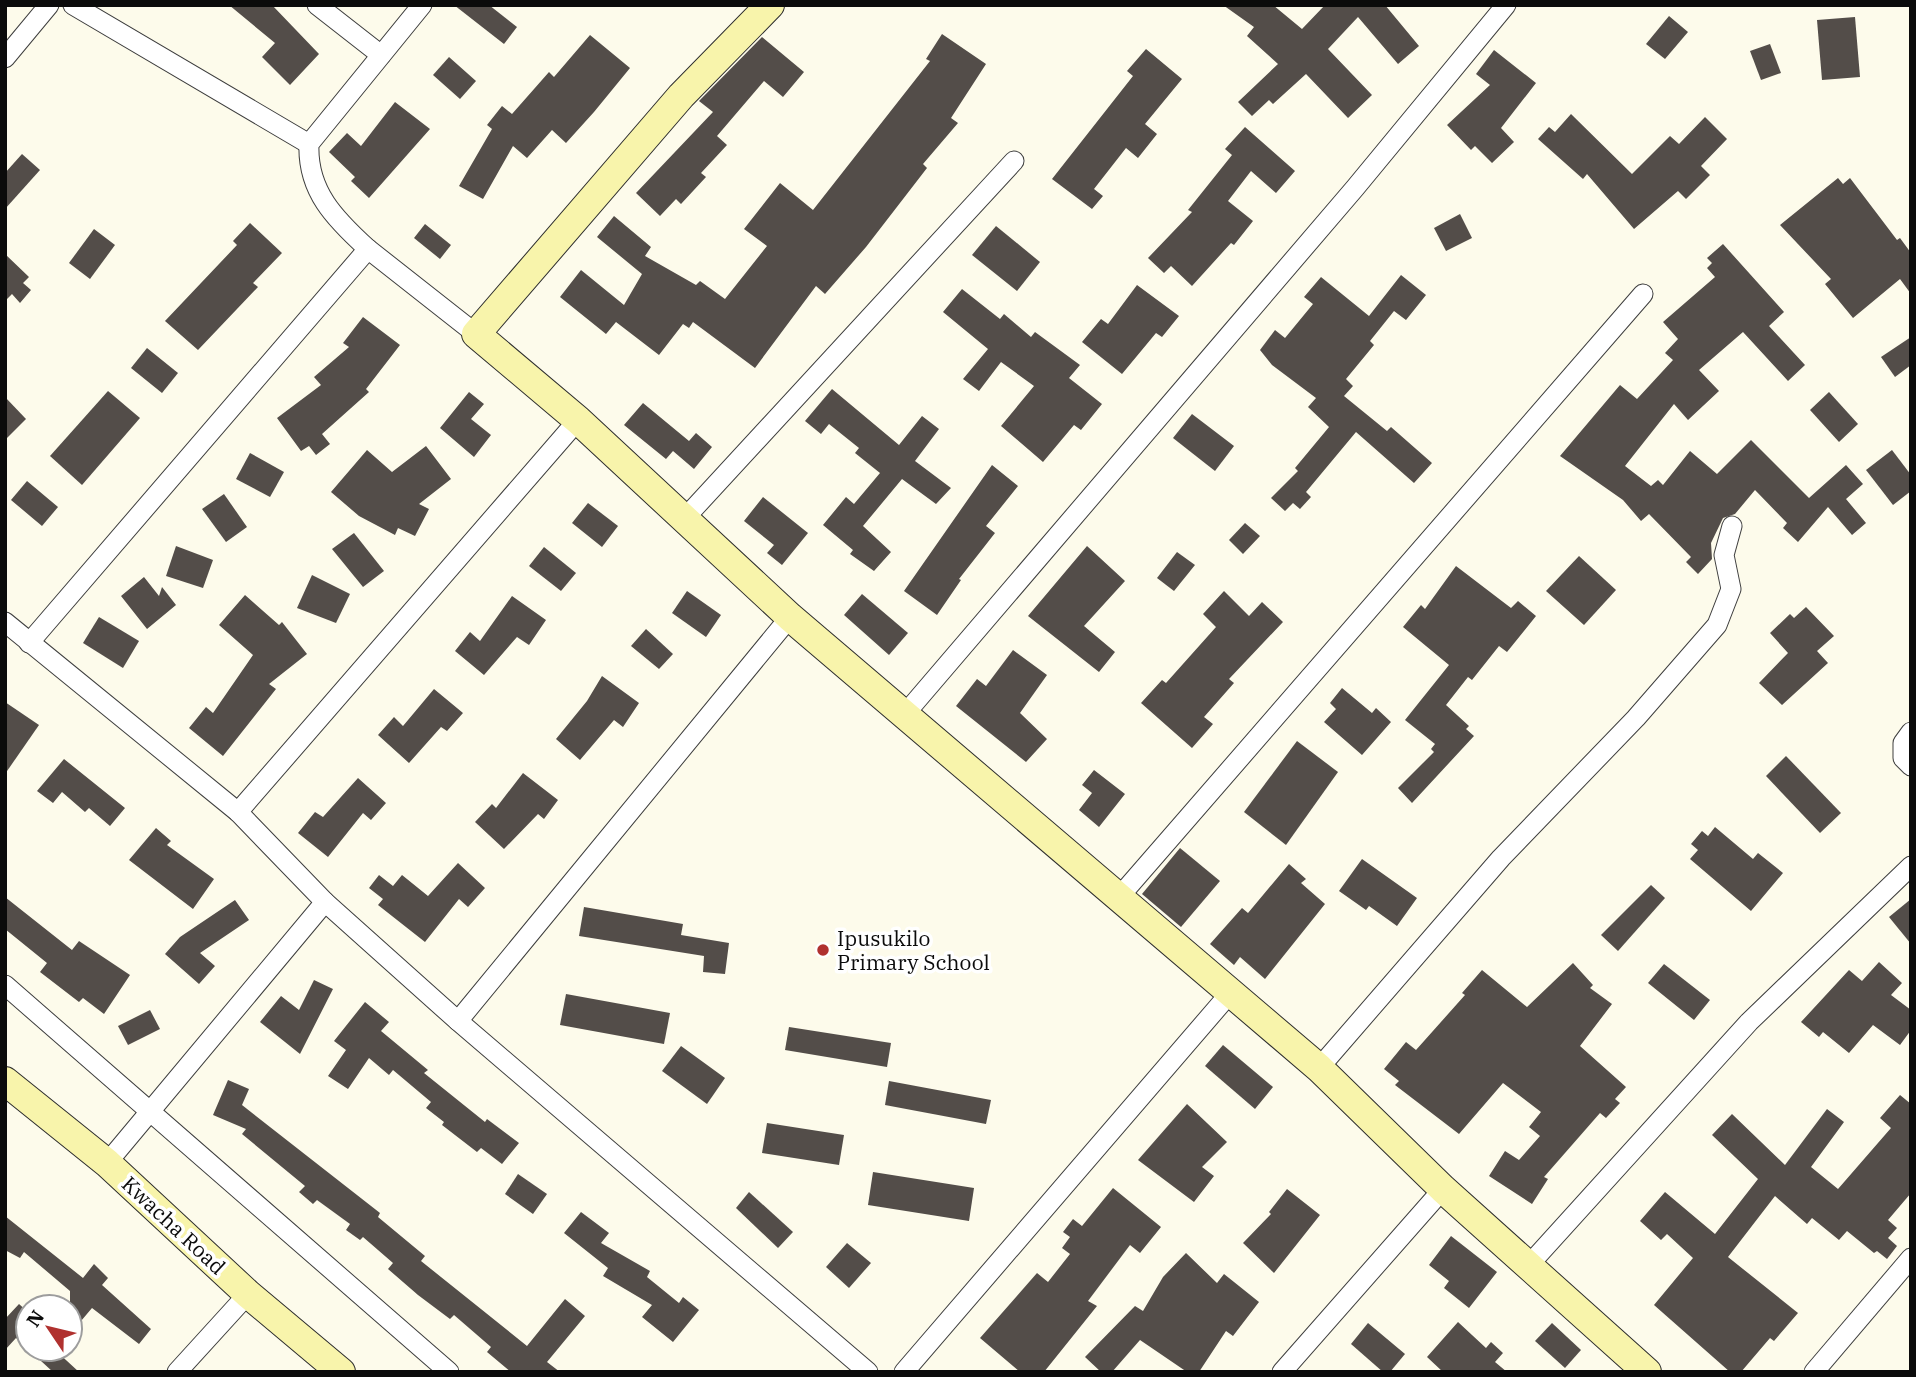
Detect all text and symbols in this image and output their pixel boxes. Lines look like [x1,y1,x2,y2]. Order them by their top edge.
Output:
place label: Ipusukilo Primary School [837,924,990,976]
marker: Ipusukilo Primary School [815,942,831,958]
street label: Kwacha Road [116,1170,232,1281]
north arrow [14,1293,84,1363]
text: N [21,1305,49,1331]

